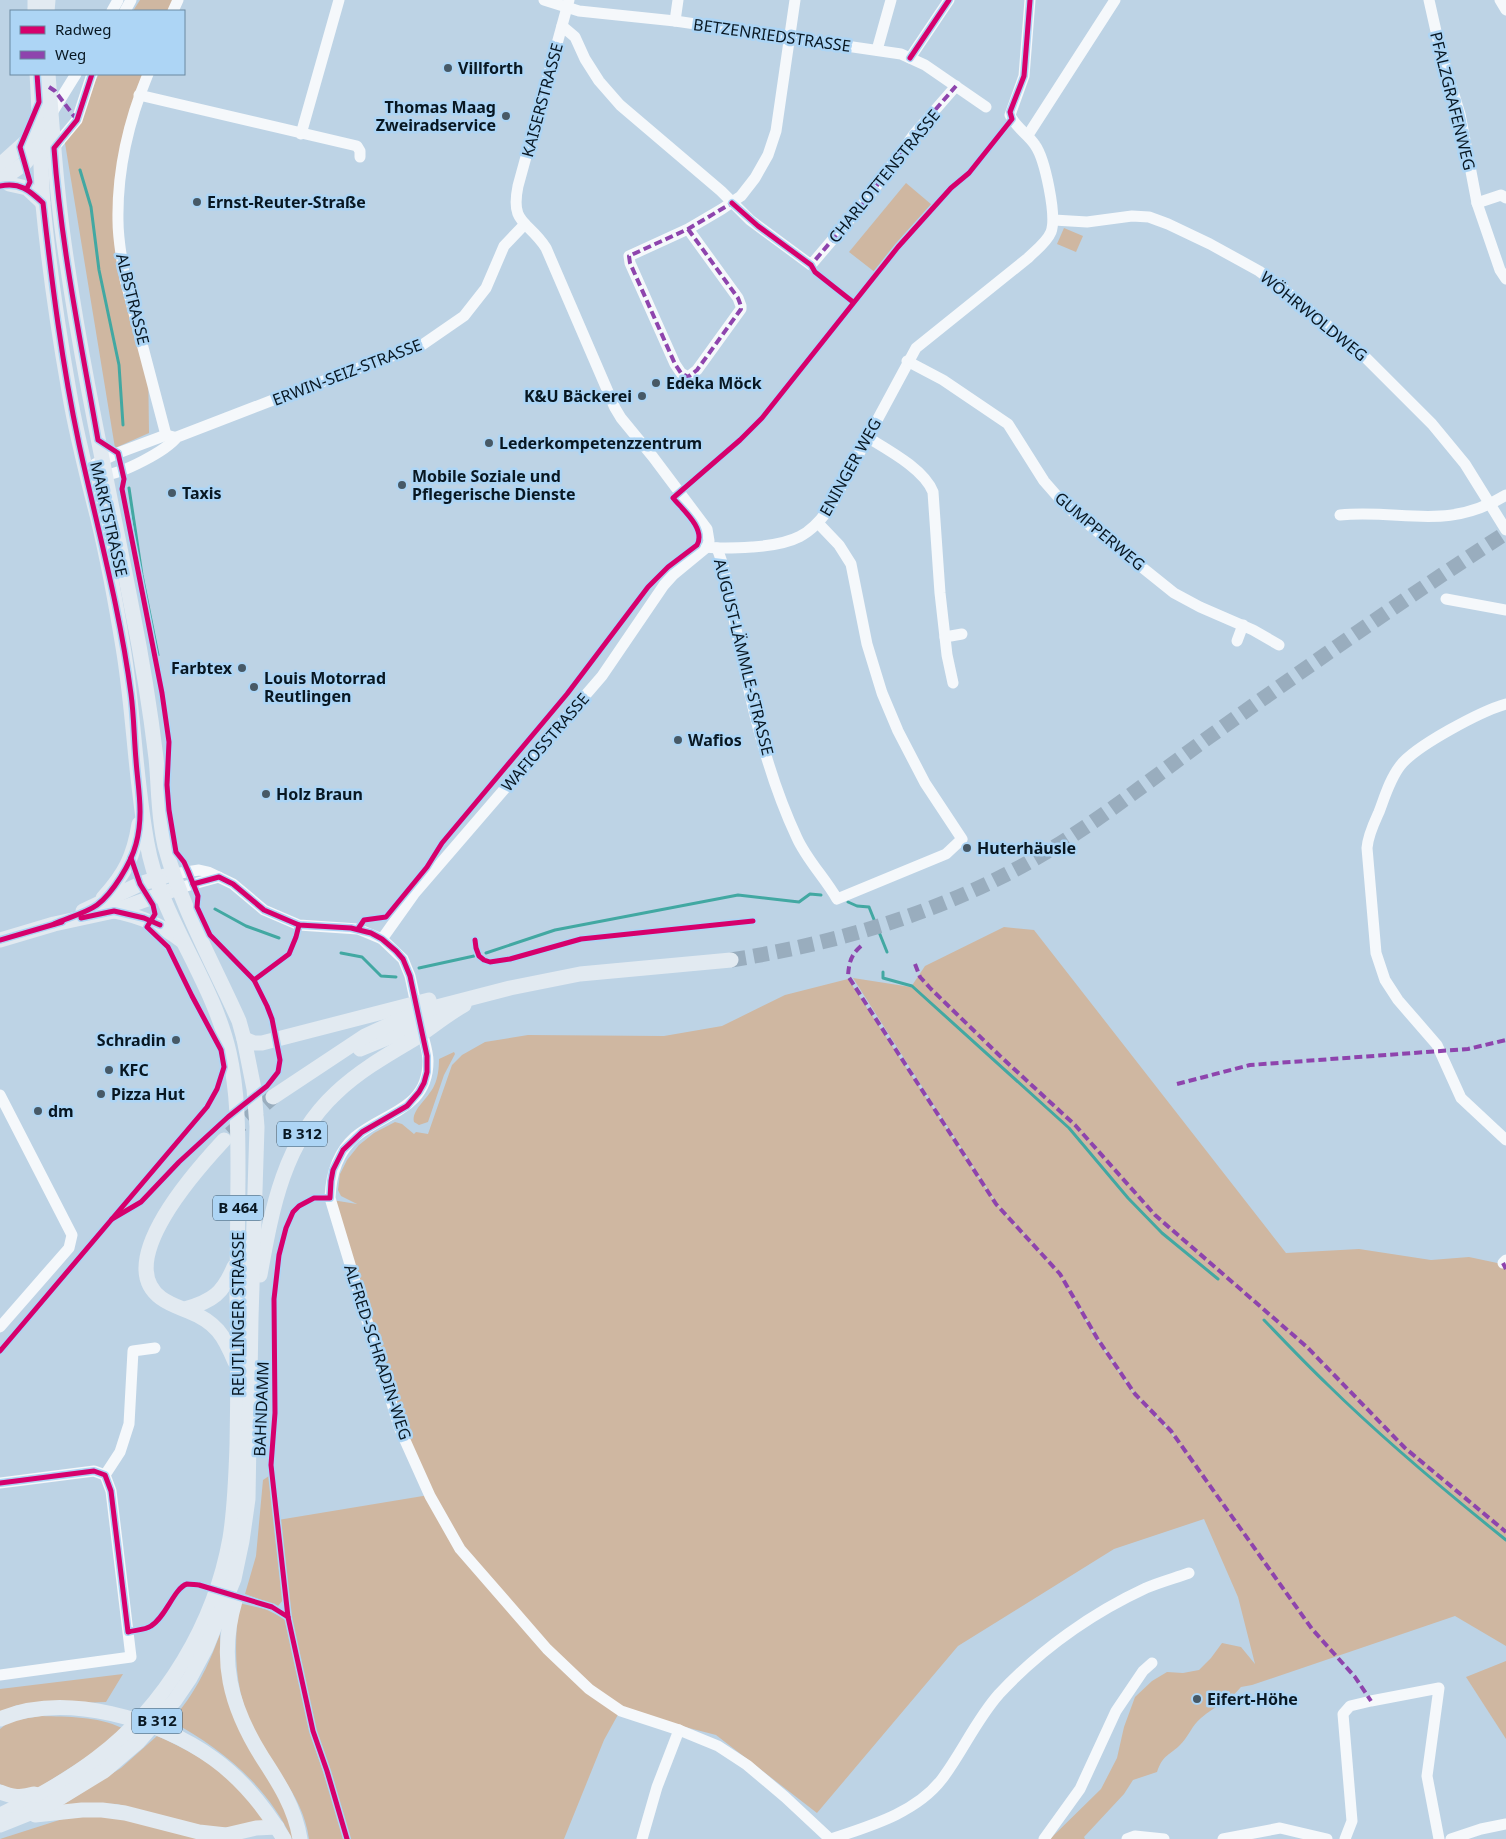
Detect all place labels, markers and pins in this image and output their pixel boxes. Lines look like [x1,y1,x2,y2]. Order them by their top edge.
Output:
place label: Villforth [458,57,523,79]
marker: Villforth [442,62,454,74]
place label: Thomas Maag Zweiradservice [376,96,496,136]
marker: Thomas Maag Zweiradservice [500,110,512,122]
place label: Ernst-Reuter-Straße [207,191,366,213]
marker: Ernst-Reuter-Straße [191,196,203,208]
place label: Edeka Möck [666,372,762,394]
marker: Edeka Möck [650,377,662,389]
place label: K&U Bäckerei [524,385,632,407]
marker: K&U Bäckerei [636,390,648,402]
place label: Lederkompetenzzentrum [499,432,702,454]
marker: Lederkompetenzzentrum [483,437,495,449]
place label: Mobile Soziale und Pflegerische Dienste [412,465,576,505]
marker: Mobile Soziale und Pflegerische Dienste [396,479,408,491]
place label: Taxis [182,482,222,504]
marker: Taxis [166,487,178,499]
place label: Farbtex [171,657,233,679]
marker: Farbtex [236,662,248,674]
place label: Louis Motorrad Reutlingen [264,667,386,707]
marker: Louis Motorrad Reutlingen [248,681,260,693]
place label: Wafios [688,729,742,751]
marker: Wafios [672,734,684,746]
place label: Holz Braun [276,783,363,805]
marker: Holz Braun [260,788,272,800]
place label: Huterhäusle [977,837,1076,859]
marker: Huterhäusle [961,842,973,854]
place label: Schradin [97,1029,166,1051]
marker: Schradin [170,1034,182,1046]
place label: KFC [119,1059,149,1081]
marker: KFC [103,1064,115,1076]
place label: Pizza Hut [111,1083,185,1105]
marker: Pizza Hut [95,1088,107,1100]
place label: dm [48,1100,74,1122]
marker: dm [32,1105,44,1117]
place label: Eifert-Höhe [1207,1688,1298,1710]
marker: Eifert-Höhe [1191,1693,1203,1705]

